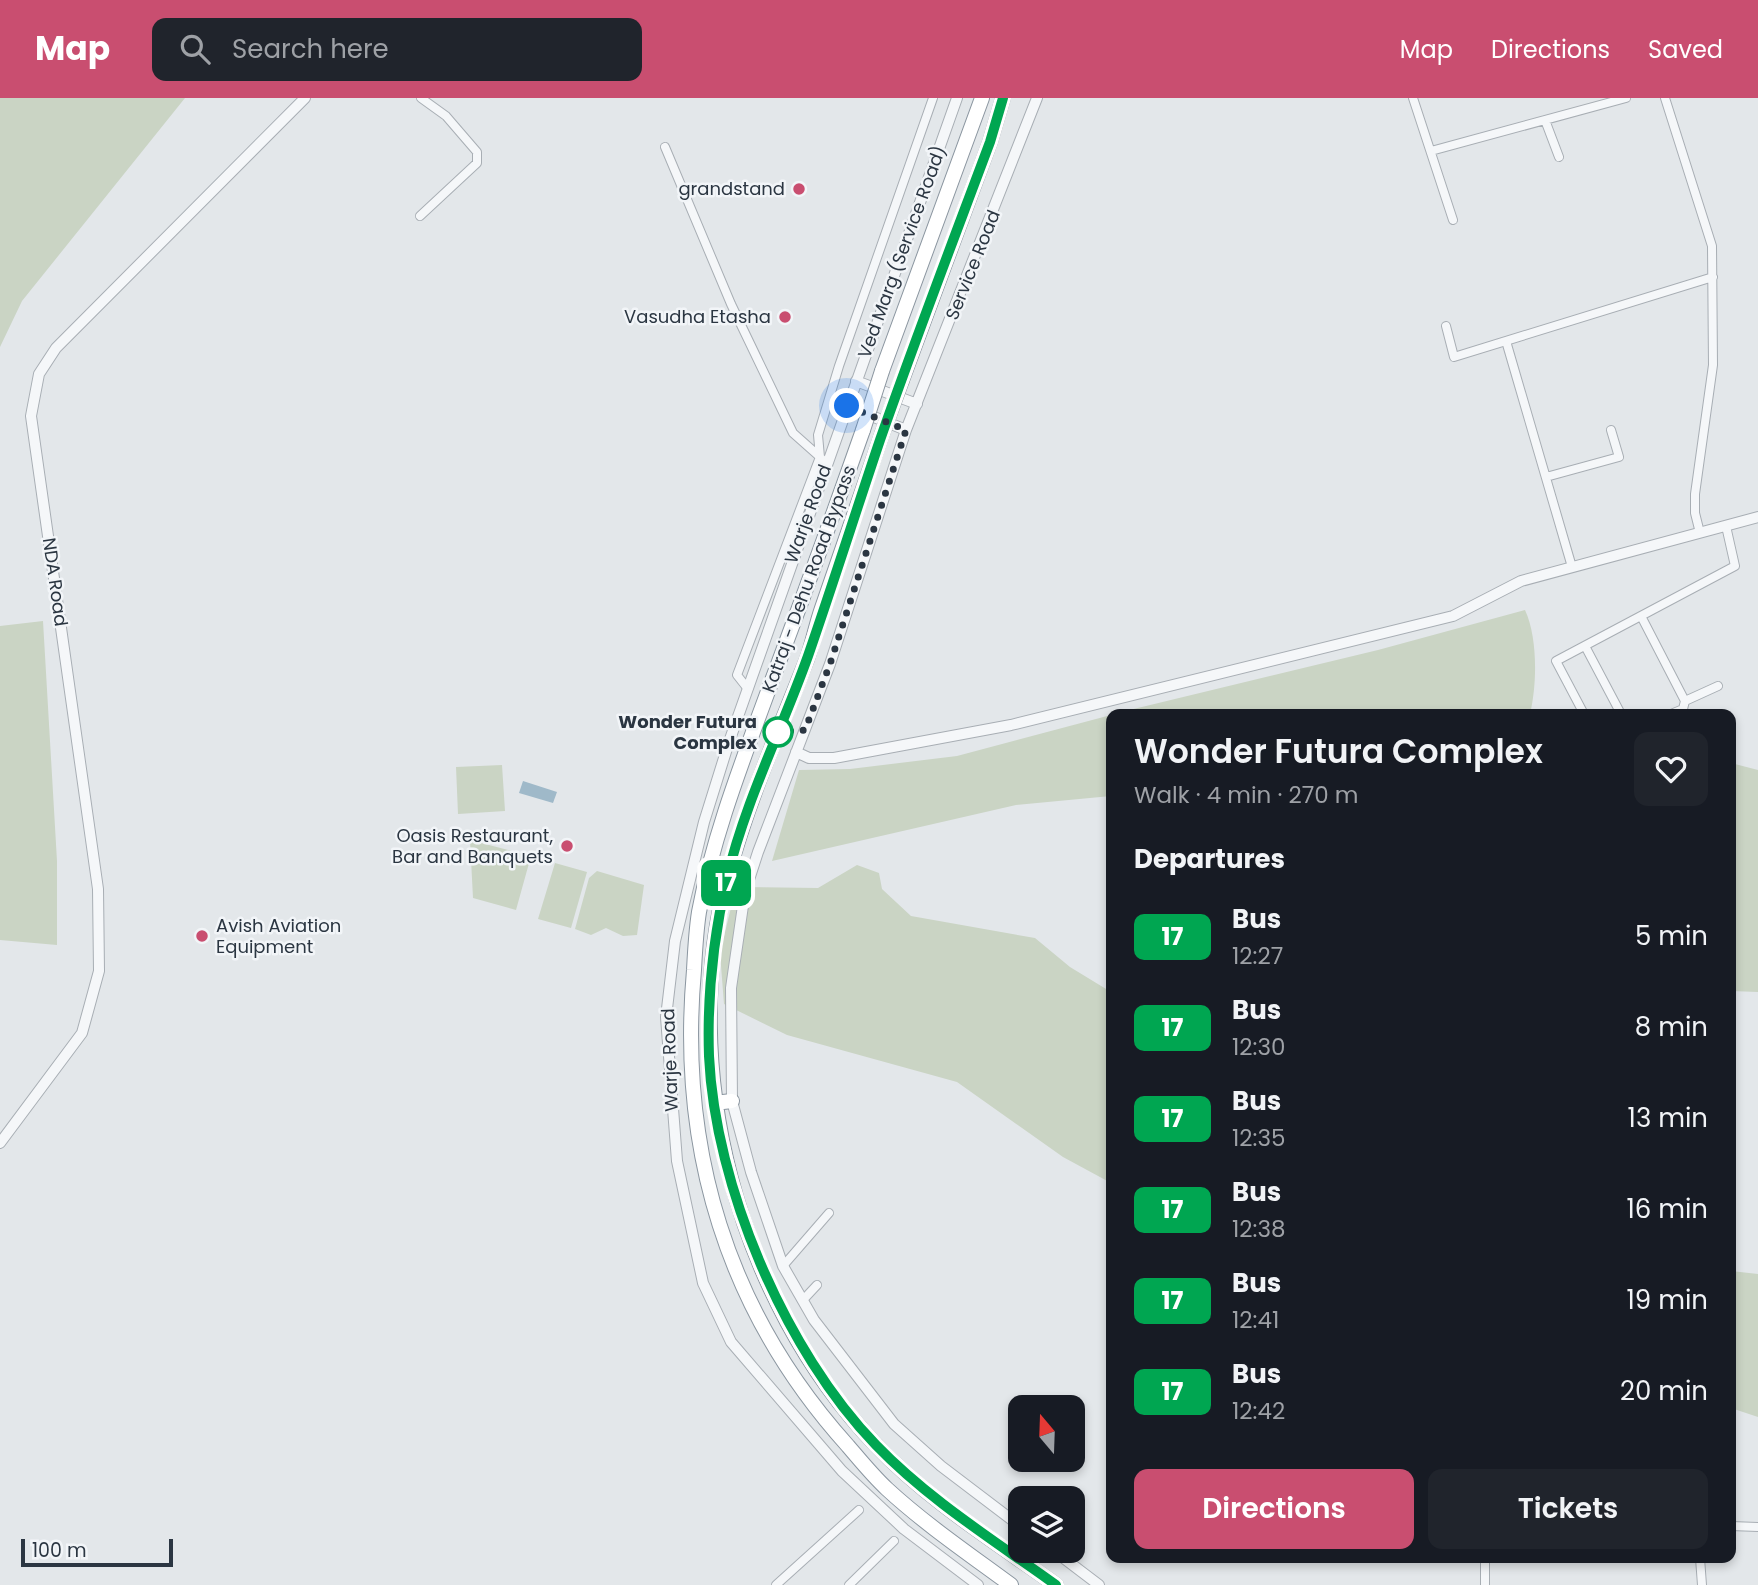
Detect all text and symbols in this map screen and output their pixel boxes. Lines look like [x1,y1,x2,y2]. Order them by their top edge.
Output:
search box [152,18,642,81]
text: Map [35,25,110,72]
icon: search [176,30,214,68]
text: Search here [232,31,389,67]
text: Map [1400,33,1453,66]
text: Directions [1491,33,1610,66]
text: Saved [1648,33,1723,66]
street label: Ved Marg (Service Road) [851,142,952,362]
place label: grandstand [678,176,785,201]
marker: grandstand [791,181,807,197]
street label: Service Road [939,206,1006,324]
place label: Vasudha Etasha [624,304,771,329]
marker: Vasudha Etasha [777,309,793,325]
your location [829,388,864,423]
street label: Warje Road [778,461,837,567]
street label: Katraj - Dehu Road Bypass [756,462,861,696]
street label: NDA Road [37,536,74,628]
place label: Wonder Futura Complex [618,709,757,755]
marker: Wonder Futura Complex [763,717,793,747]
text: Wonder Futura Complex [1134,728,1543,775]
button: heart [1634,732,1708,806]
text: Walk · 4 min · 270 m [1134,779,1359,811]
place label: Oasis Restaurant, Bar and Banquets [392,823,553,869]
marker: Oasis Restaurant, Bar and Banquets [559,838,575,854]
text: Departures [1134,841,1285,877]
line badge: 17 [694,860,758,906]
text: 17 [715,866,737,899]
text: Bus [1232,901,1281,937]
place label: Avish Aviation Equipment [216,913,341,959]
text: 5 min [1635,918,1708,954]
text: 17 [1162,920,1183,953]
marker: Avish Aviation Equipment [194,928,210,944]
text: 12:27 [1232,940,1283,972]
text: Bus [1232,992,1281,1028]
street label: Warje Road [655,1008,684,1112]
text: 8 min [1635,1009,1708,1045]
text: 17 [1162,1011,1183,1044]
text: 12:30 [1232,1031,1285,1063]
text: Bus [1232,1083,1281,1119]
text: 13 min [1628,1100,1708,1136]
text: 17 [1162,1102,1183,1135]
text: 12:35 [1232,1122,1285,1154]
text: Bus [1232,1174,1281,1210]
text: 16 min [1626,1191,1708,1227]
text: 17 [1162,1193,1183,1226]
text: 12:38 [1232,1213,1286,1245]
text: Bus [1232,1265,1281,1301]
text: 19 min [1627,1282,1708,1318]
text: 17 [1162,1284,1183,1317]
text: 12:41 [1232,1304,1279,1336]
text: Bus [1232,1356,1281,1392]
text: 20 min [1620,1373,1708,1409]
text: 17 [1162,1375,1183,1408]
north arrow [1008,1395,1085,1472]
map controls [1008,1395,1085,1563]
text: 12:42 [1232,1395,1285,1427]
button: Directions [1134,1469,1414,1549]
button: Tickets [1428,1469,1708,1549]
button: layers [1008,1486,1085,1563]
scale bar [21,1536,173,1568]
text: 100 m [32,1537,87,1564]

